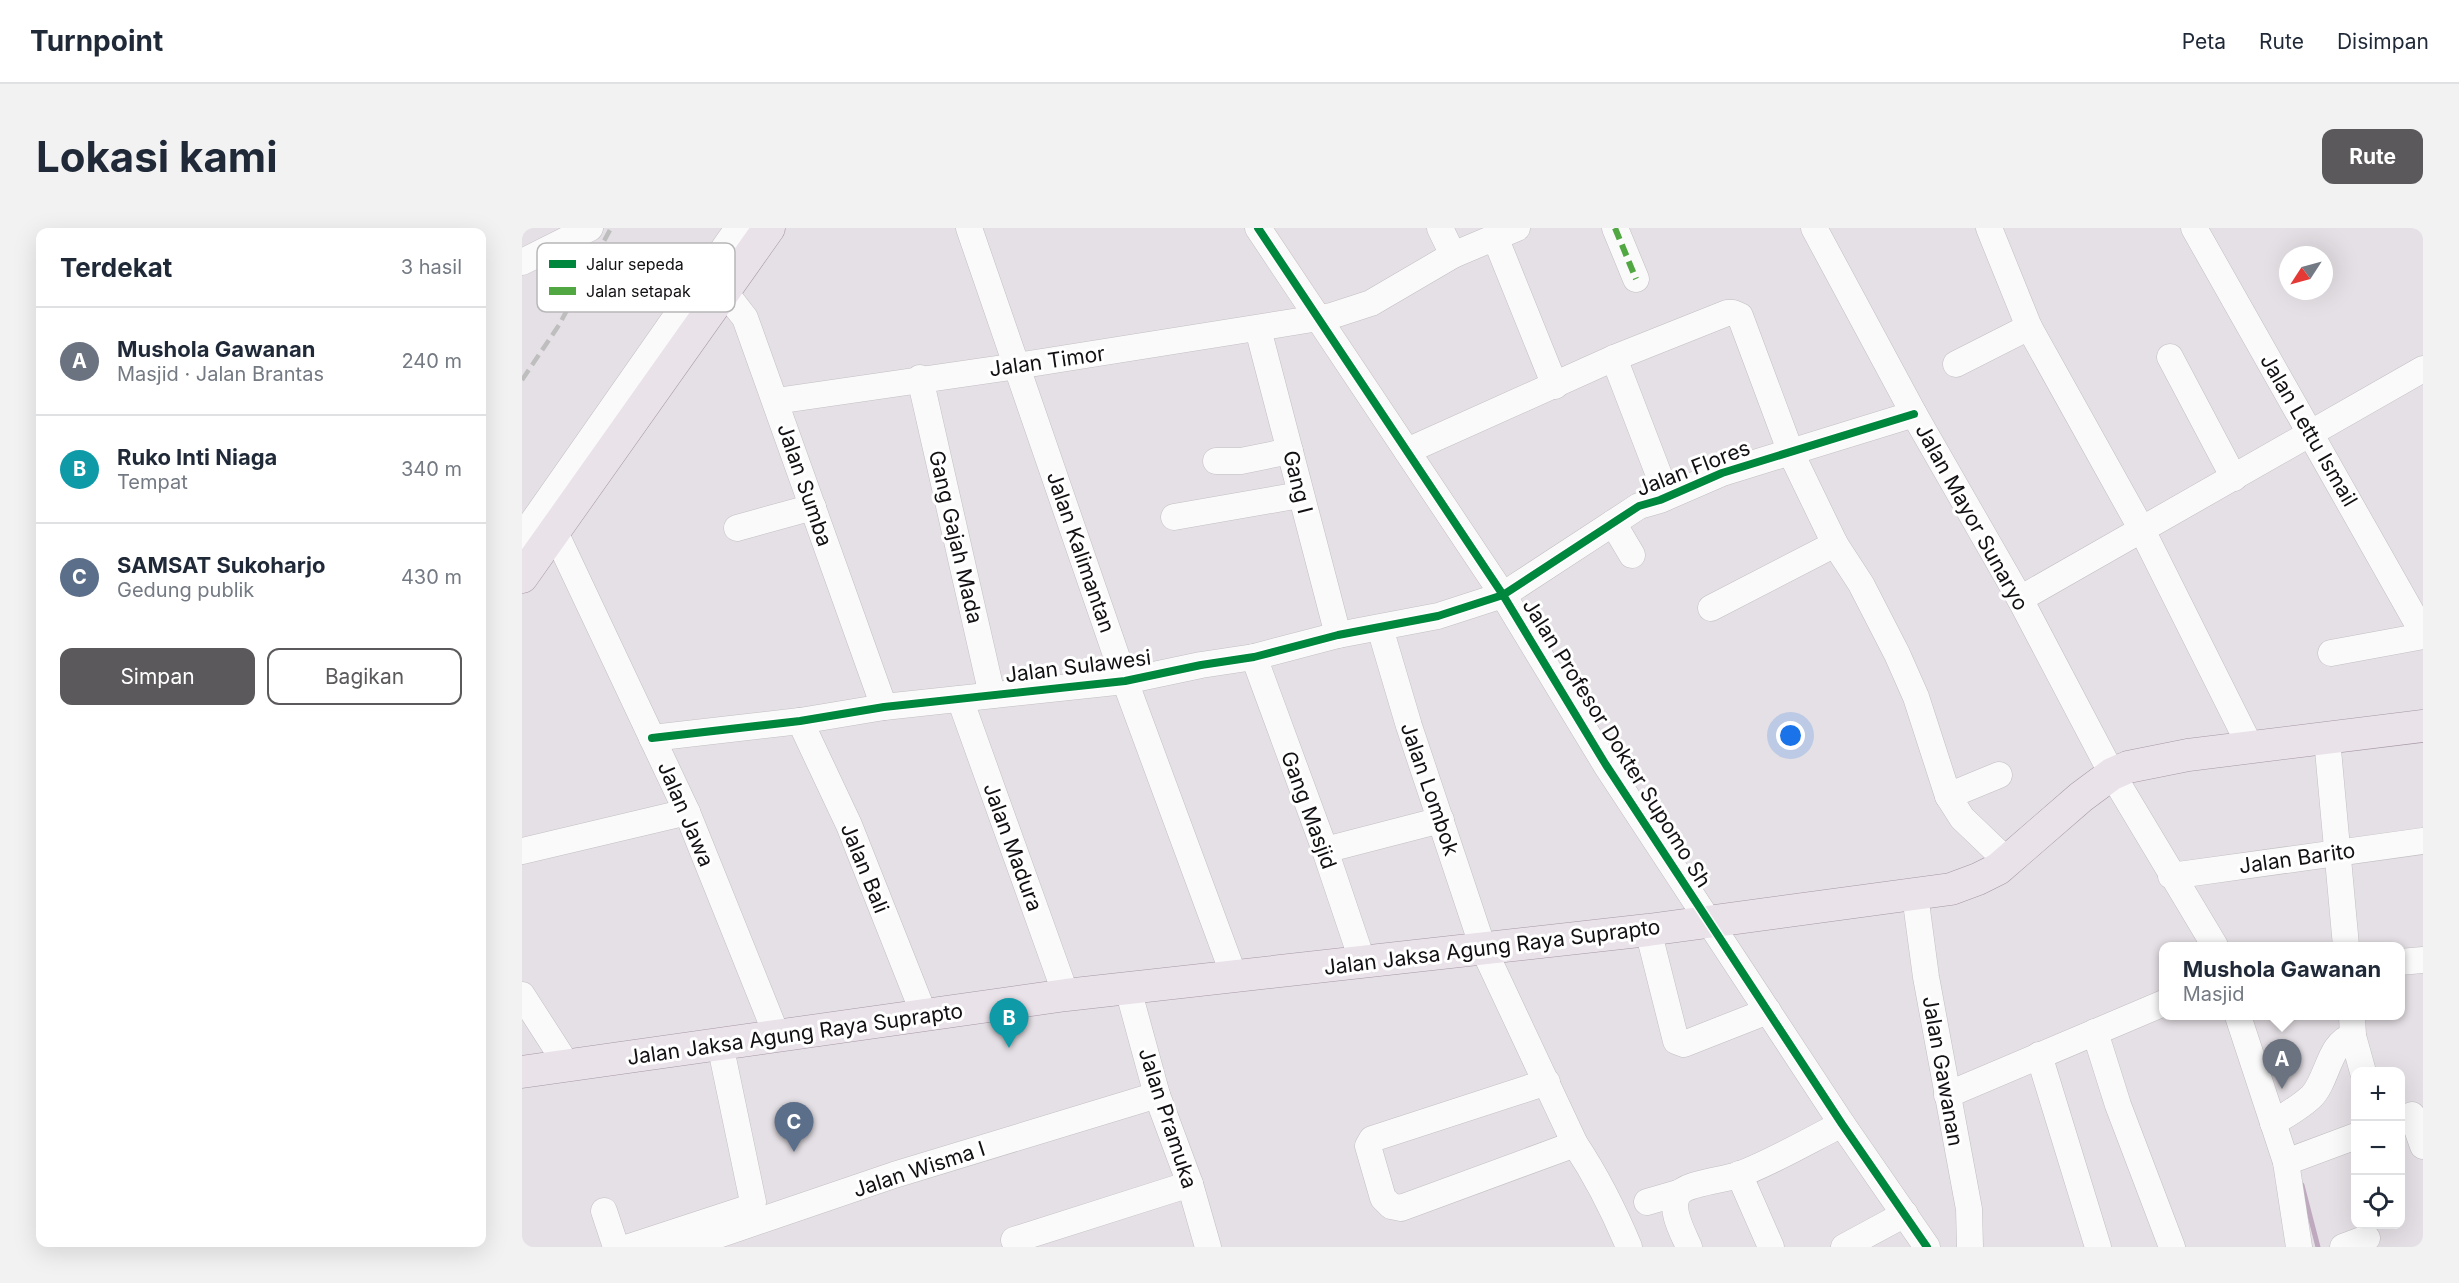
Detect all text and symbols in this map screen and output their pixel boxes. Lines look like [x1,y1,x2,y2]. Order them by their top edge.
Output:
text: Turnpoint [30,24,163,58]
text: Peta [2182,29,2226,54]
text: Rute [2259,29,2304,54]
text: Disimpan [2337,29,2429,54]
button: Rute [2322,129,2423,184]
text: Lokasi kami [36,131,278,182]
legend [537,243,735,312]
north arrow [2279,246,2333,300]
text: Terdekat [60,252,172,283]
text: Jalur sepeda [586,254,684,274]
text: 3 hasil [401,255,462,279]
text: Jalan setapak [586,281,691,301]
text: Mushola Gawanan [117,336,316,362]
street label: Jalan Timor [988,341,1107,381]
text: A [72,349,87,373]
text: 240 m [401,349,462,373]
street label: Jalan Lettu Ismail [2255,349,2363,511]
text: Masjid · Jalan Brantas [117,362,324,386]
street label: Jalan Mayor Sunaryo [1910,419,2034,615]
street label: Jalan Sumba [772,420,838,550]
street label: Jalan Flores [1633,435,1753,501]
text: Ruko Inti Niaga [117,444,277,470]
street label: Gang Gajah Mada [924,448,988,626]
street label: Gang I [1278,448,1318,516]
text: B [73,457,86,481]
text: 340 m [401,457,462,481]
street label: Jalan Kalimantan [1042,468,1120,636]
text: Tempat [117,470,188,494]
text: SAMSAT Sukoharjo [117,552,326,578]
text: C [72,565,87,589]
text: 430 m [401,565,462,589]
text: Gedung publik [117,578,254,602]
street label: Jalan Profesor Dokter Supomo Sh [1517,594,1717,892]
street label: Jalan Sulawesi [1004,645,1152,687]
button: Simpan [60,648,255,705]
button: Bagikan [267,648,462,705]
street label: Jalan Lombok [1396,719,1465,859]
your location [1776,721,1805,750]
street label: Gang Masjid [1276,748,1342,872]
street label: Jalan Jawa [653,758,719,870]
street label: Jalan Madura [978,779,1048,915]
street label: Jalan Bali [836,819,894,917]
street label: Jalan Barito [2237,837,2357,879]
street label: Jalan Jaksa Agung Raya Suprapto [1322,914,1662,980]
popup [2159,942,2405,1020]
text: Mushola Gawanan [2183,956,2381,982]
text: Masjid [2183,982,2245,1006]
street label: Jalan Gawanan [1917,994,1969,1148]
street label: Jalan Jaksa Agung Raya Suprapto [625,998,965,1070]
pin: B [990,998,1028,1048]
pin: A [2262,1040,2302,1089]
street label: Jalan Pramuka [1134,1045,1202,1191]
map controls [2351,1067,2405,1229]
button: + [2351,1067,2405,1121]
pin: C [774,1102,814,1152]
button: − [2351,1121,2405,1175]
street label: Jalan Wisma I [850,1136,988,1202]
button: locate [2351,1175,2405,1229]

